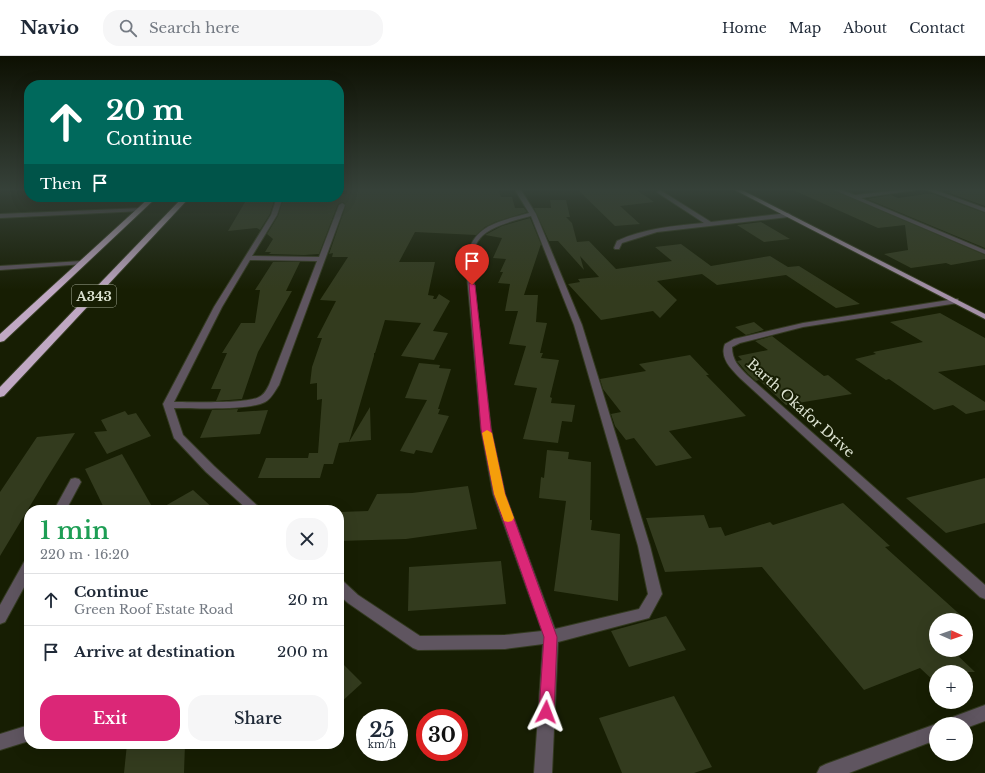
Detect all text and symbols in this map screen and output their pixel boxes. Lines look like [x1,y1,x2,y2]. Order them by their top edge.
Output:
search box [103,10,383,46]
text: Navio [20,16,79,39]
icon: search [117,17,139,39]
text: Search here [149,18,240,37]
text: Home [722,19,767,37]
text: Map [789,19,821,37]
text: About [843,19,887,37]
text: Contact [909,19,965,37]
text: 20 m [106,93,184,128]
icon: ahead [40,96,92,148]
text: Continue [106,128,192,150]
icon: arrive [89,172,111,194]
text: Then [40,174,81,193]
pin [455,244,489,285]
icon: arrive [461,250,483,272]
road number: A343 [72,285,116,307]
street label: Barth Okafor Drive [743,355,859,461]
text: 1 min [40,516,109,545]
button: close [286,518,328,560]
text: 220 m · 16:20 [40,546,129,563]
text: Continue [74,582,149,601]
icon: ahead [40,589,62,611]
text: 20 m [288,590,328,609]
text: Green Roof Estate Road [74,601,233,618]
north arrow [929,613,973,657]
map controls [929,613,973,761]
icon: arrive [40,641,62,663]
text: Arrive at destination [74,642,235,661]
text: 200 m [277,642,328,661]
button: + [929,665,973,709]
position arrow [525,691,567,733]
button: Exit [40,695,180,741]
button: Share [188,695,328,741]
speed limit sign: 30 [416,709,468,761]
button: − [929,717,973,761]
text: 25 [370,718,394,742]
text: km/h [368,738,396,751]

